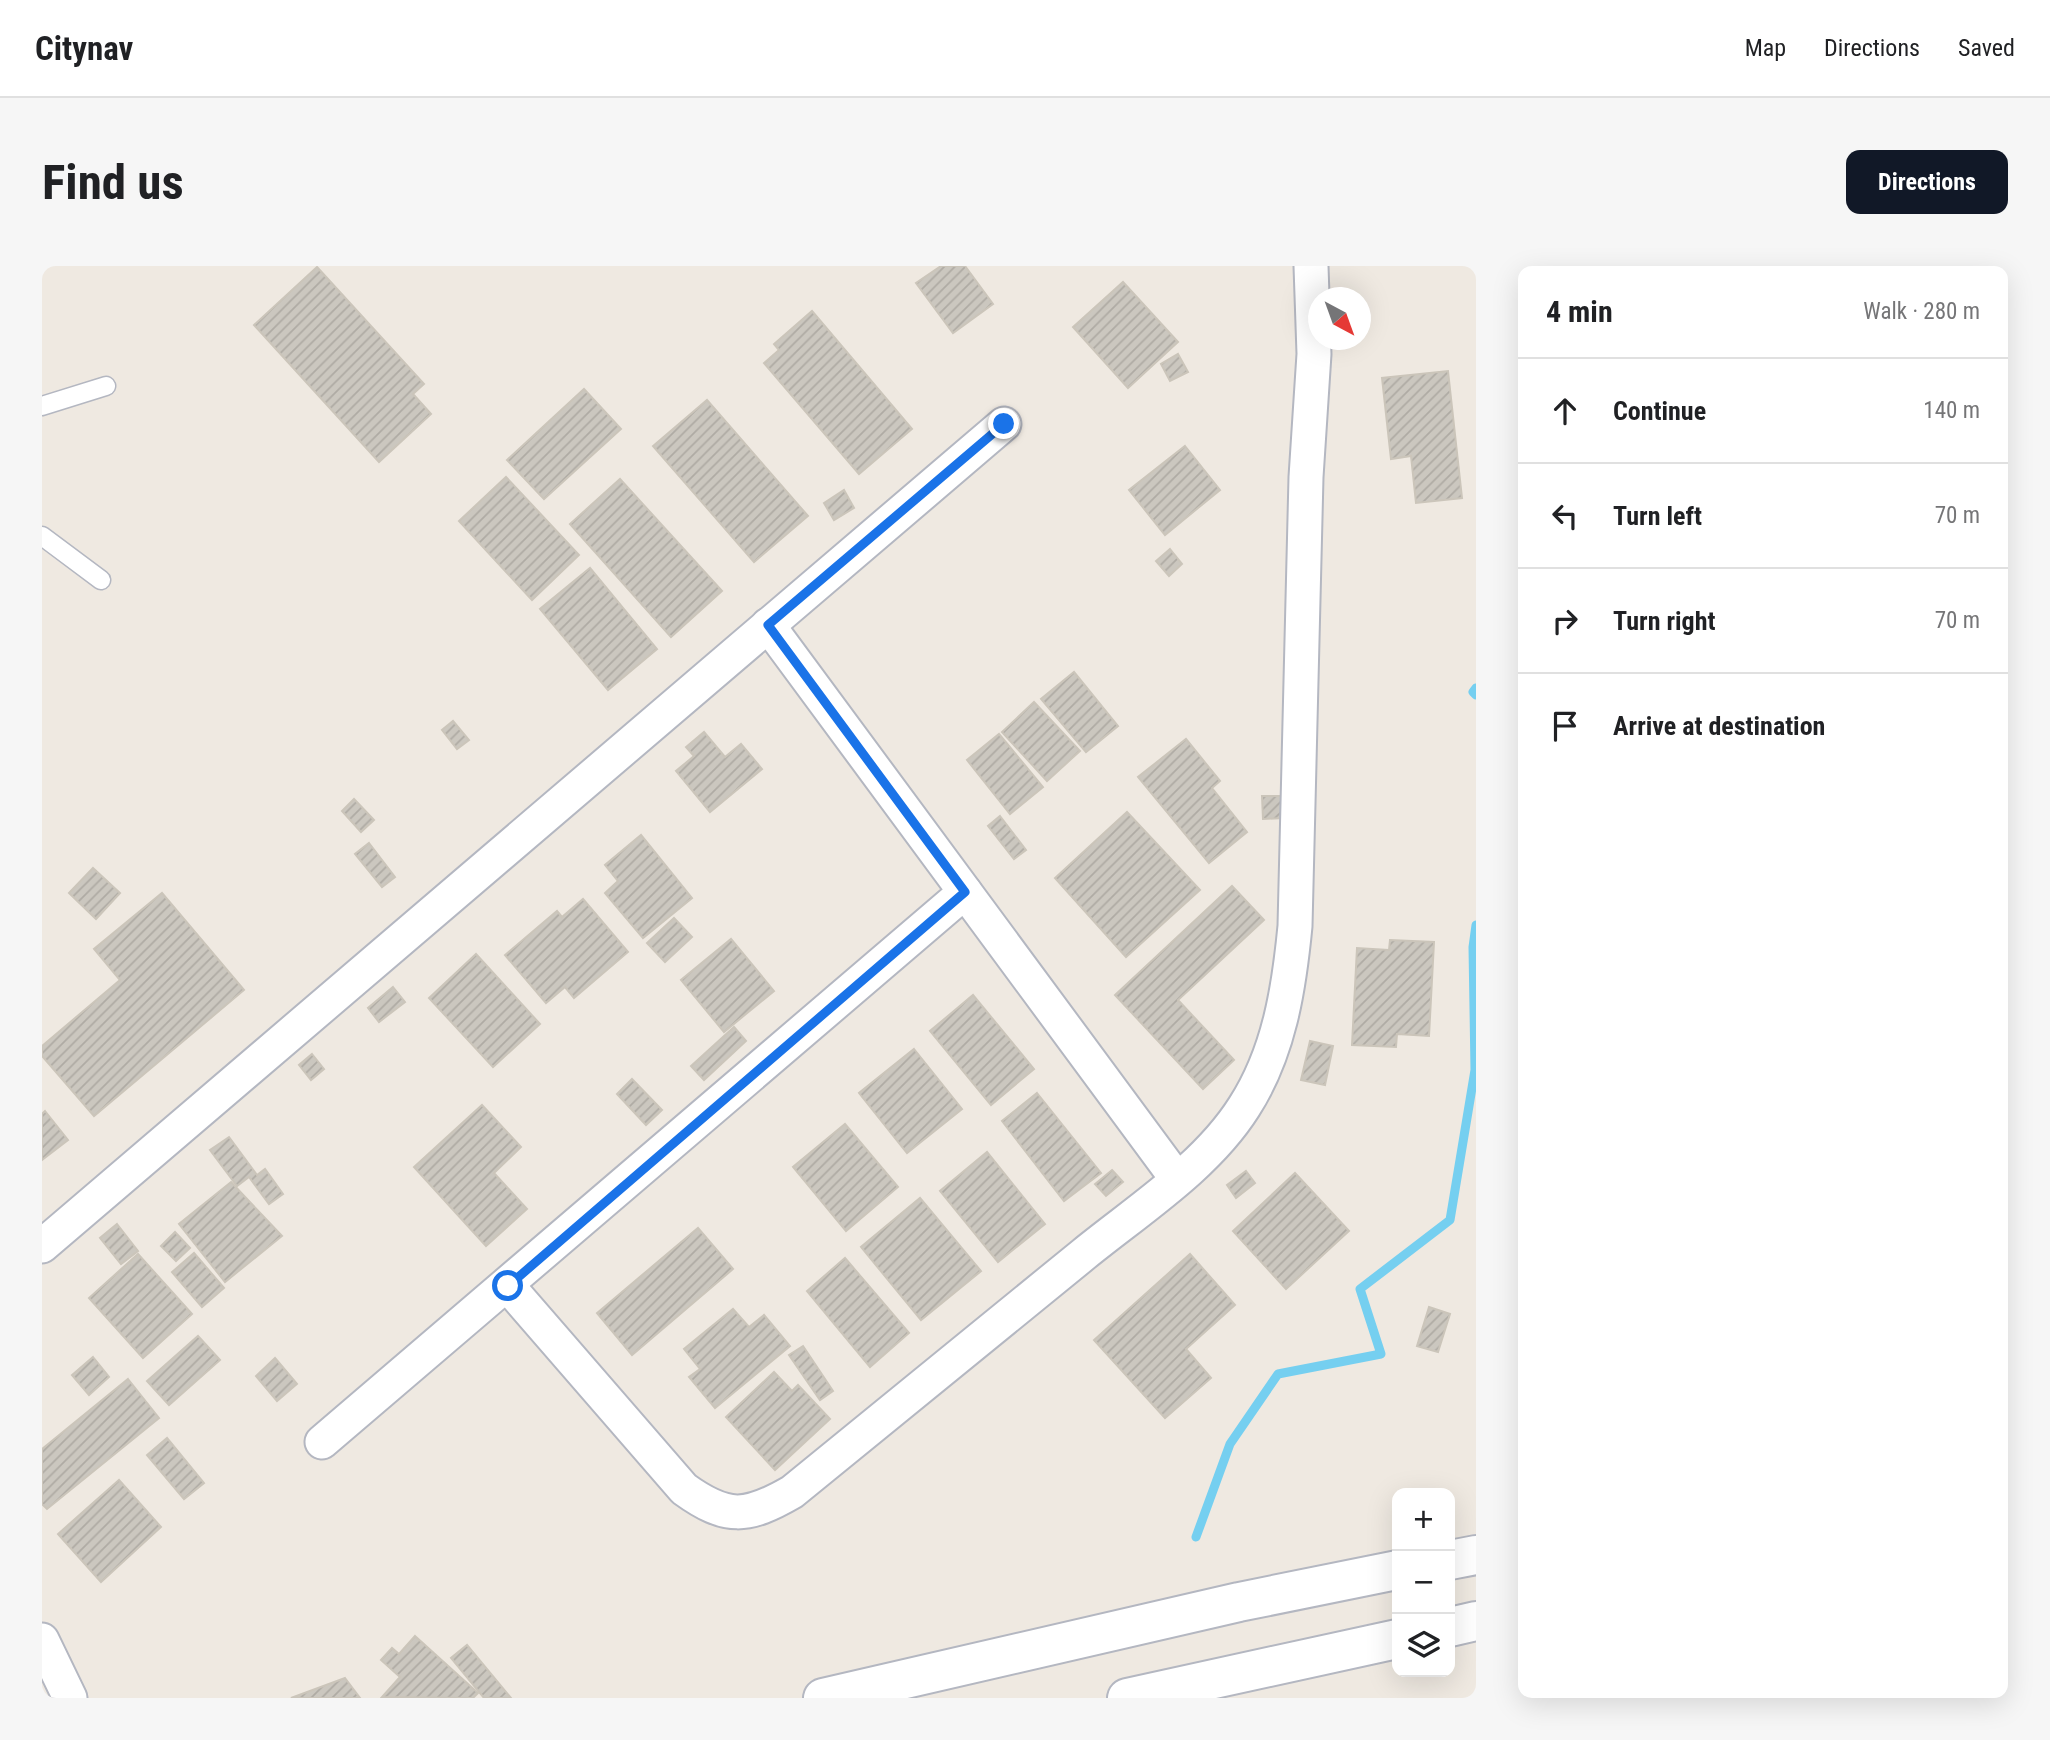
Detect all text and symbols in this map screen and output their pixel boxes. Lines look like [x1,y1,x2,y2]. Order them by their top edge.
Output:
text: Citynav [35,29,133,68]
text: Map [1745,34,1786,62]
text: Directions [1824,34,1920,62]
text: Saved [1958,34,2015,62]
button: Directions [1846,150,2008,214]
text: Find us [42,154,184,211]
north arrow [1308,287,1371,350]
text: 4 min [1546,294,1613,329]
text: Walk · 280 m [1863,298,1980,325]
icon: ahead [1546,392,1584,430]
text: Continue [1613,396,1706,426]
text: 140 m [1923,397,1980,424]
route end [988,408,1019,439]
icon: left [1546,497,1584,535]
text: Turn left [1613,501,1702,531]
text: 70 m [1935,502,1980,529]
icon: right [1546,602,1584,640]
text: Turn right [1613,606,1715,636]
text: 70 m [1935,607,1980,634]
icon: arrive [1546,707,1584,745]
text: Arrive at destination [1613,711,1825,741]
route start [492,1270,523,1301]
map controls [1392,1488,1455,1677]
button: + [1392,1488,1455,1551]
button: − [1392,1551,1455,1614]
button: layers [1392,1614,1455,1677]

